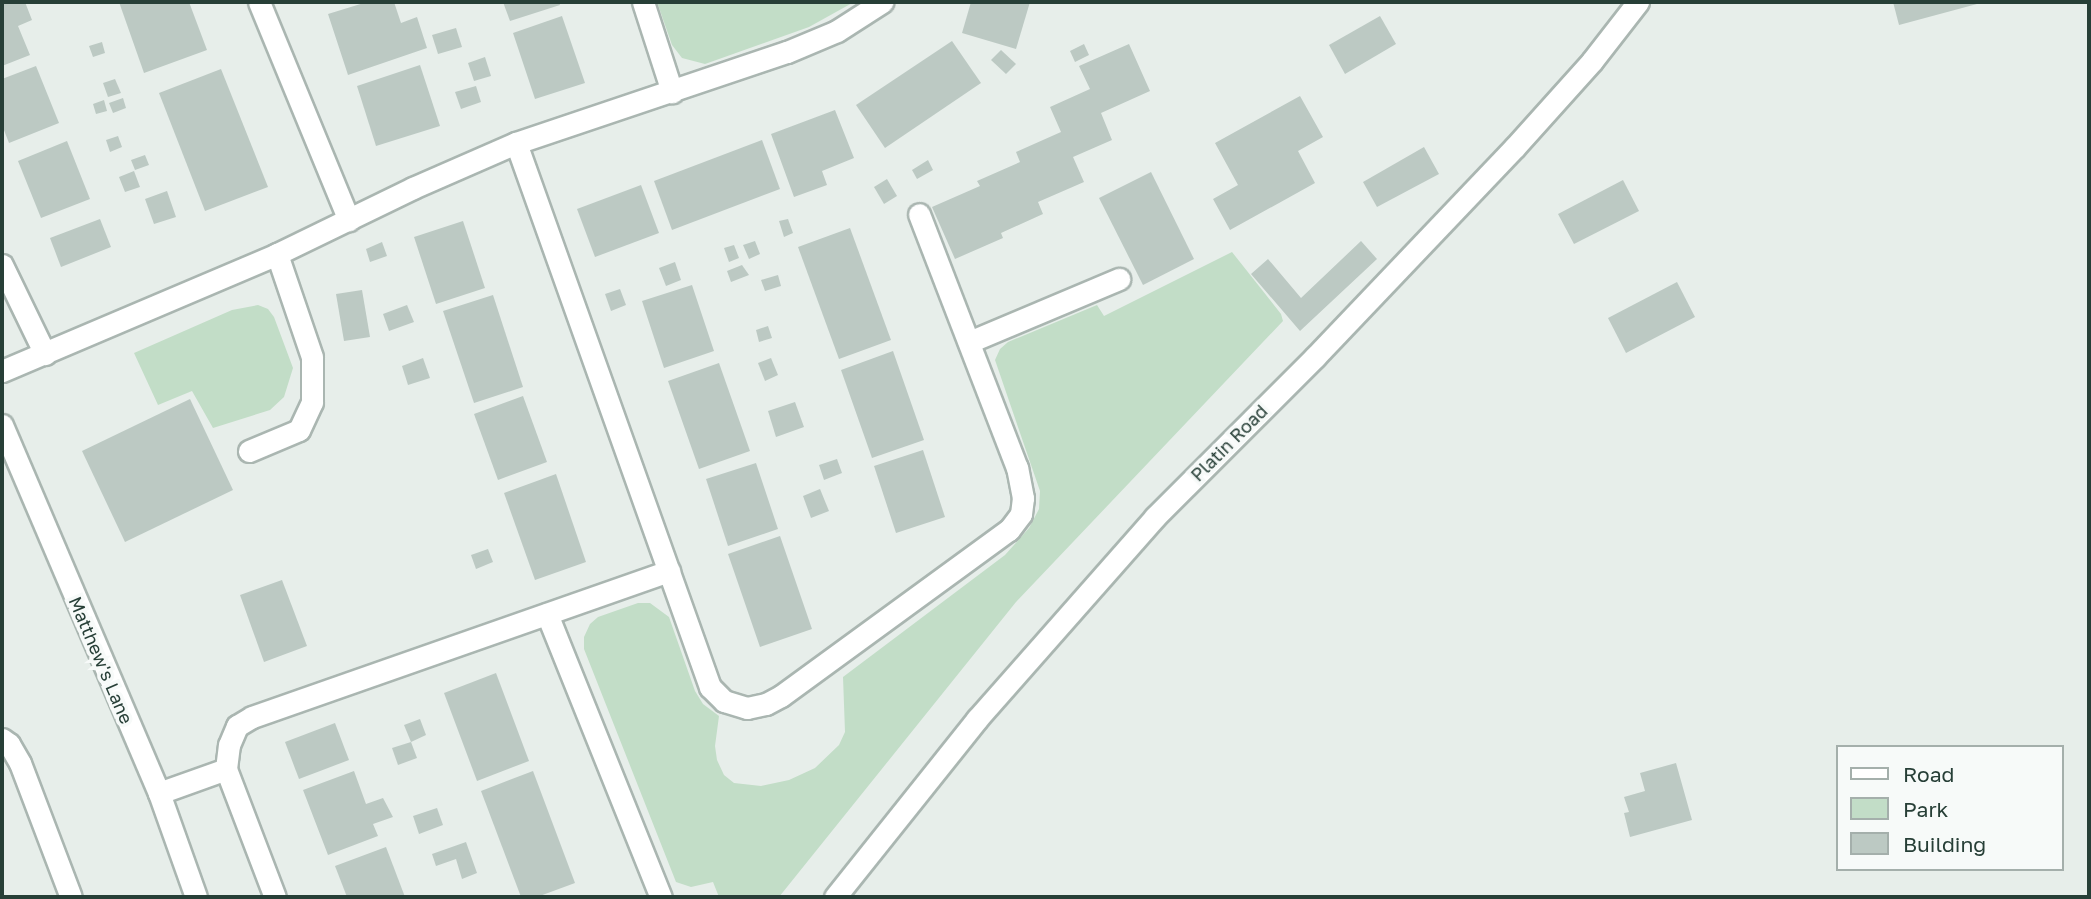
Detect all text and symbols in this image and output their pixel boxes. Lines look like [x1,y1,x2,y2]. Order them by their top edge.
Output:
street label: Platin Road [1186,400,1272,486]
street label: Matthew's Lane [64,593,138,727]
legend [1836,745,2063,871]
text: Road [1903,761,1954,787]
text: Park [1903,796,1948,822]
text: Building [1903,831,1986,857]

